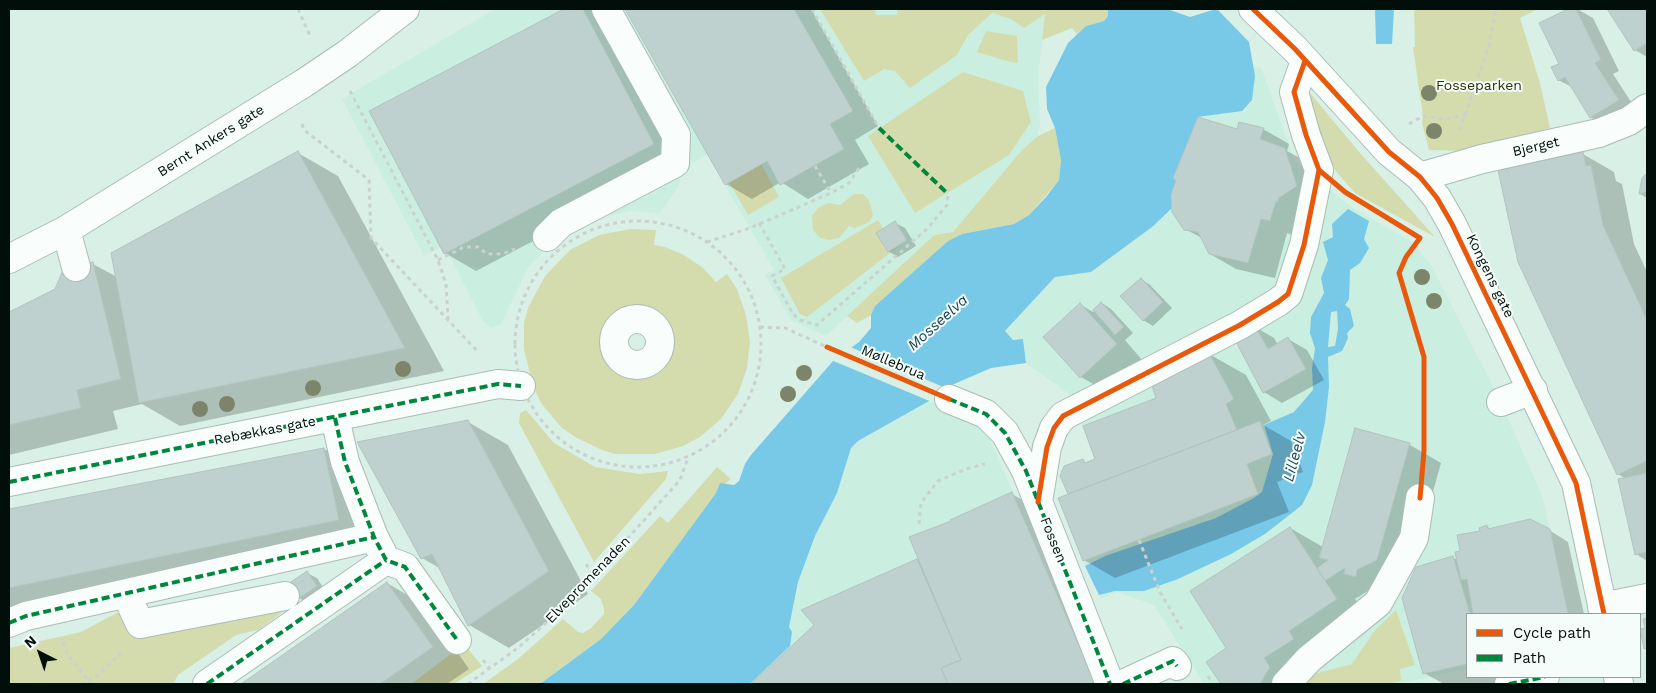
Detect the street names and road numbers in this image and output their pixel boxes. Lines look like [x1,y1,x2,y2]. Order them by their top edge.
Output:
street label: Bernt Ankers gate [155,101,267,181]
street label: Bjerget [1511,133,1561,161]
street label: Kongens gate [1462,231,1518,321]
street label: Møllebrua [858,342,928,384]
street label: Rebækkas gate [213,413,317,449]
street label: Fossen [1036,515,1070,565]
street label: Elvepromenaden [542,533,634,627]

